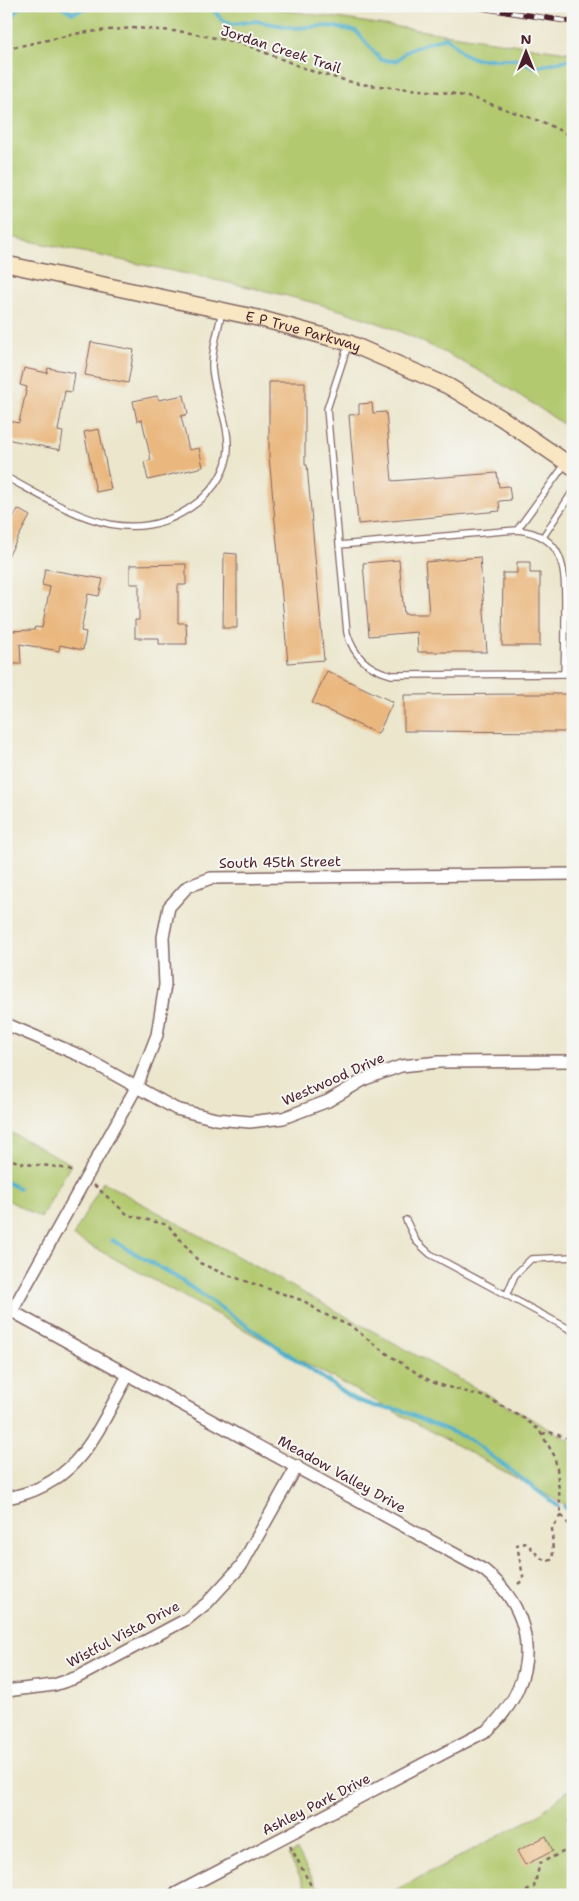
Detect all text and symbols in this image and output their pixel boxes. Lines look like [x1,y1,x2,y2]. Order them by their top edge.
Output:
street label: Jordan Creek Trail [218,21,344,77]
north arrow [502,28,552,78]
text: N [520,30,532,48]
street label: E P True Parkway [244,307,364,356]
street label: South 45th Street [219,852,341,872]
street label: Westwood Drive [279,1048,387,1110]
street label: Meadow Valley Drive [275,1431,409,1517]
street label: Wistful Vista Drive [64,1597,183,1671]
street label: Ashley Park Drive [259,1769,373,1839]

